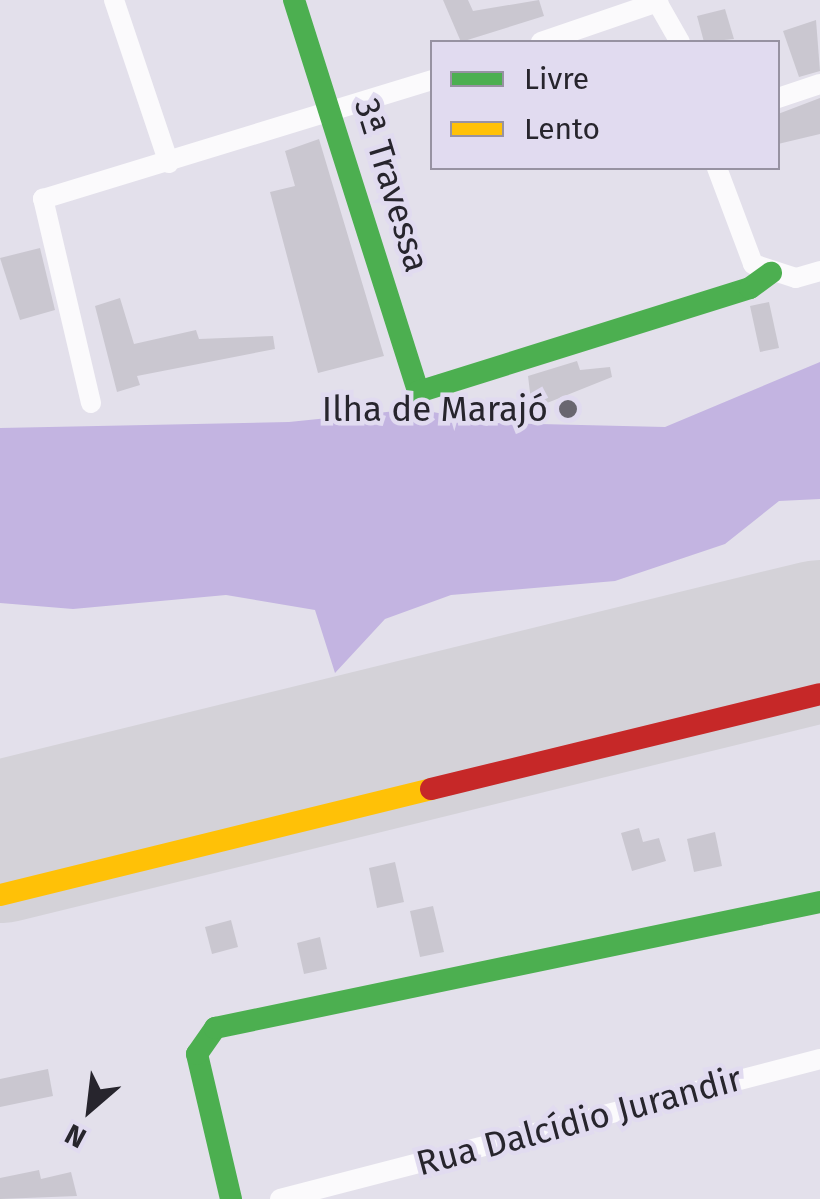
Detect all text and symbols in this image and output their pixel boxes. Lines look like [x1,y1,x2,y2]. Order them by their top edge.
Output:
legend [430,40,780,170]
text: Livre [524,61,589,97]
street label: 3ª Travessa [346,93,438,277]
text: Lento [524,111,600,147]
place label: Ilha de Marajó [322,388,548,430]
marker: Ilha de Marajó [557,398,579,420]
street label: Rua Dalcídio Jurandir [412,1057,746,1185]
north arrow [40,1059,140,1159]
text: N [60,1117,92,1155]

